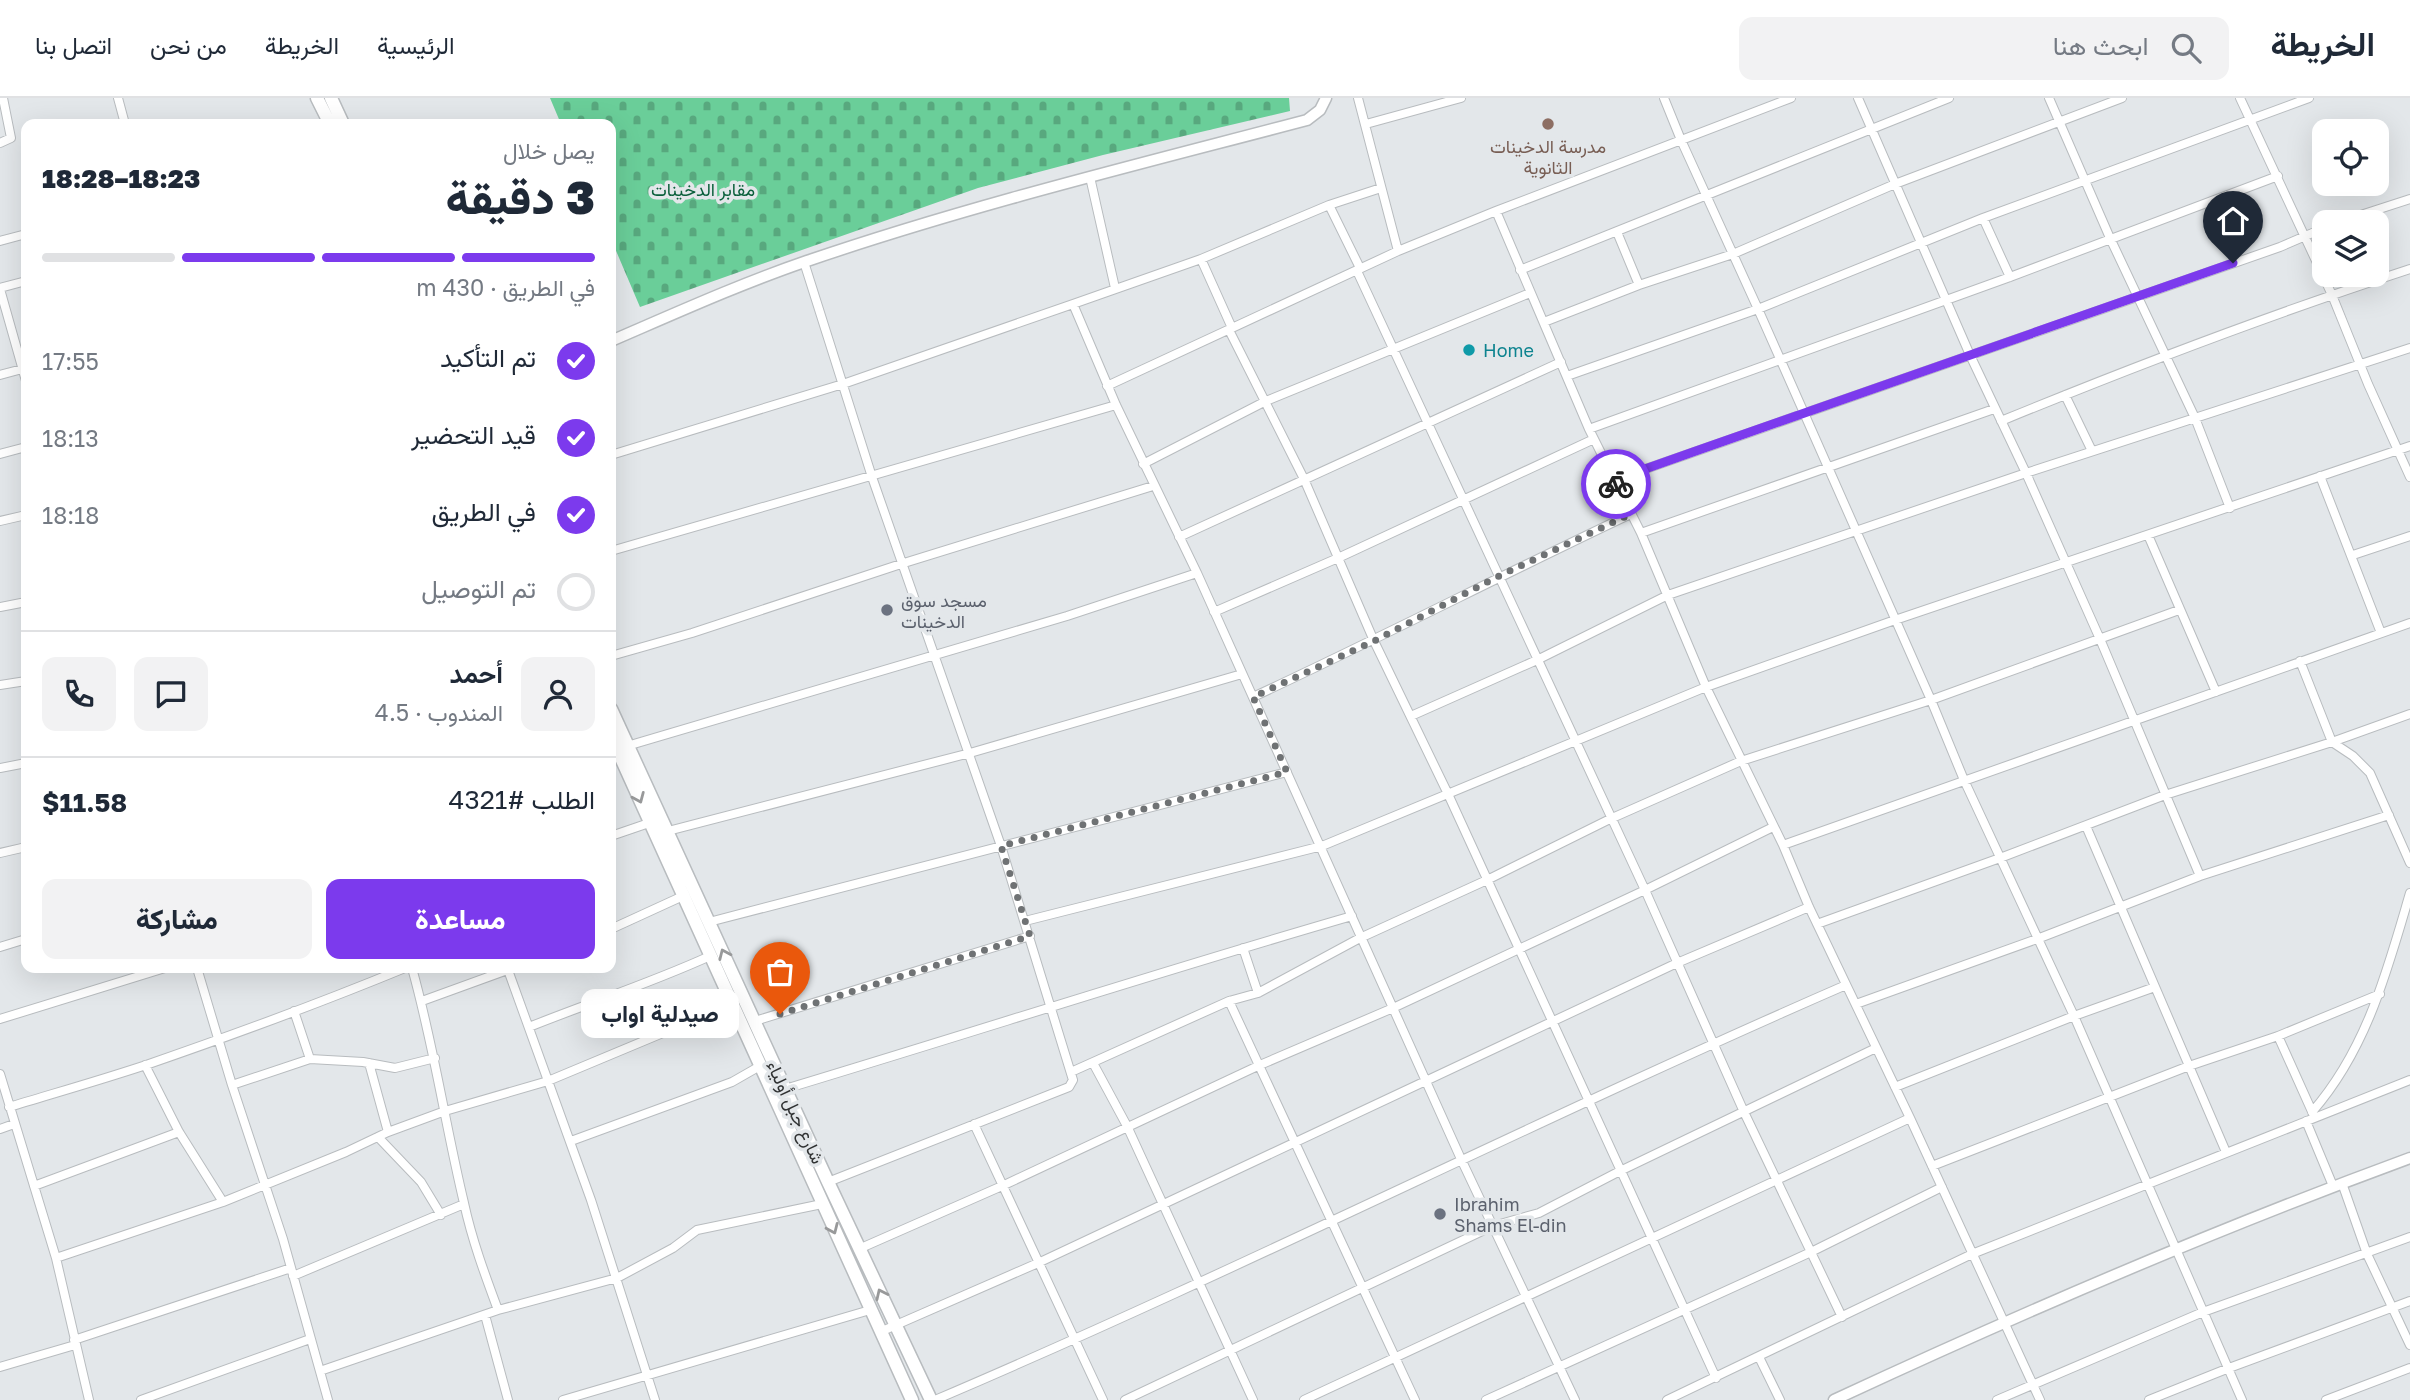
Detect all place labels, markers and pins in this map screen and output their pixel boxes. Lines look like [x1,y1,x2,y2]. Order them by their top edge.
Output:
marker: مدرسة الدخينات الثانوية [1540,116,1556,132]
place label: مدرسة الدخينات الثانوية [1490,135,1606,179]
pin [2203,191,2263,263]
place label: Home [1483,339,1534,361]
marker: Home [1461,342,1477,358]
place label: مسجد سوق الدخينات [901,589,987,632]
marker: مسجد سوق الدخينات [879,602,895,618]
pin [750,942,810,1014]
callout: صيدلية اواب [580,990,738,1038]
place label: Ibrahim Shams El-din [1454,1193,1567,1236]
marker: Ibrahim Shams El-din [1432,1206,1448,1222]

